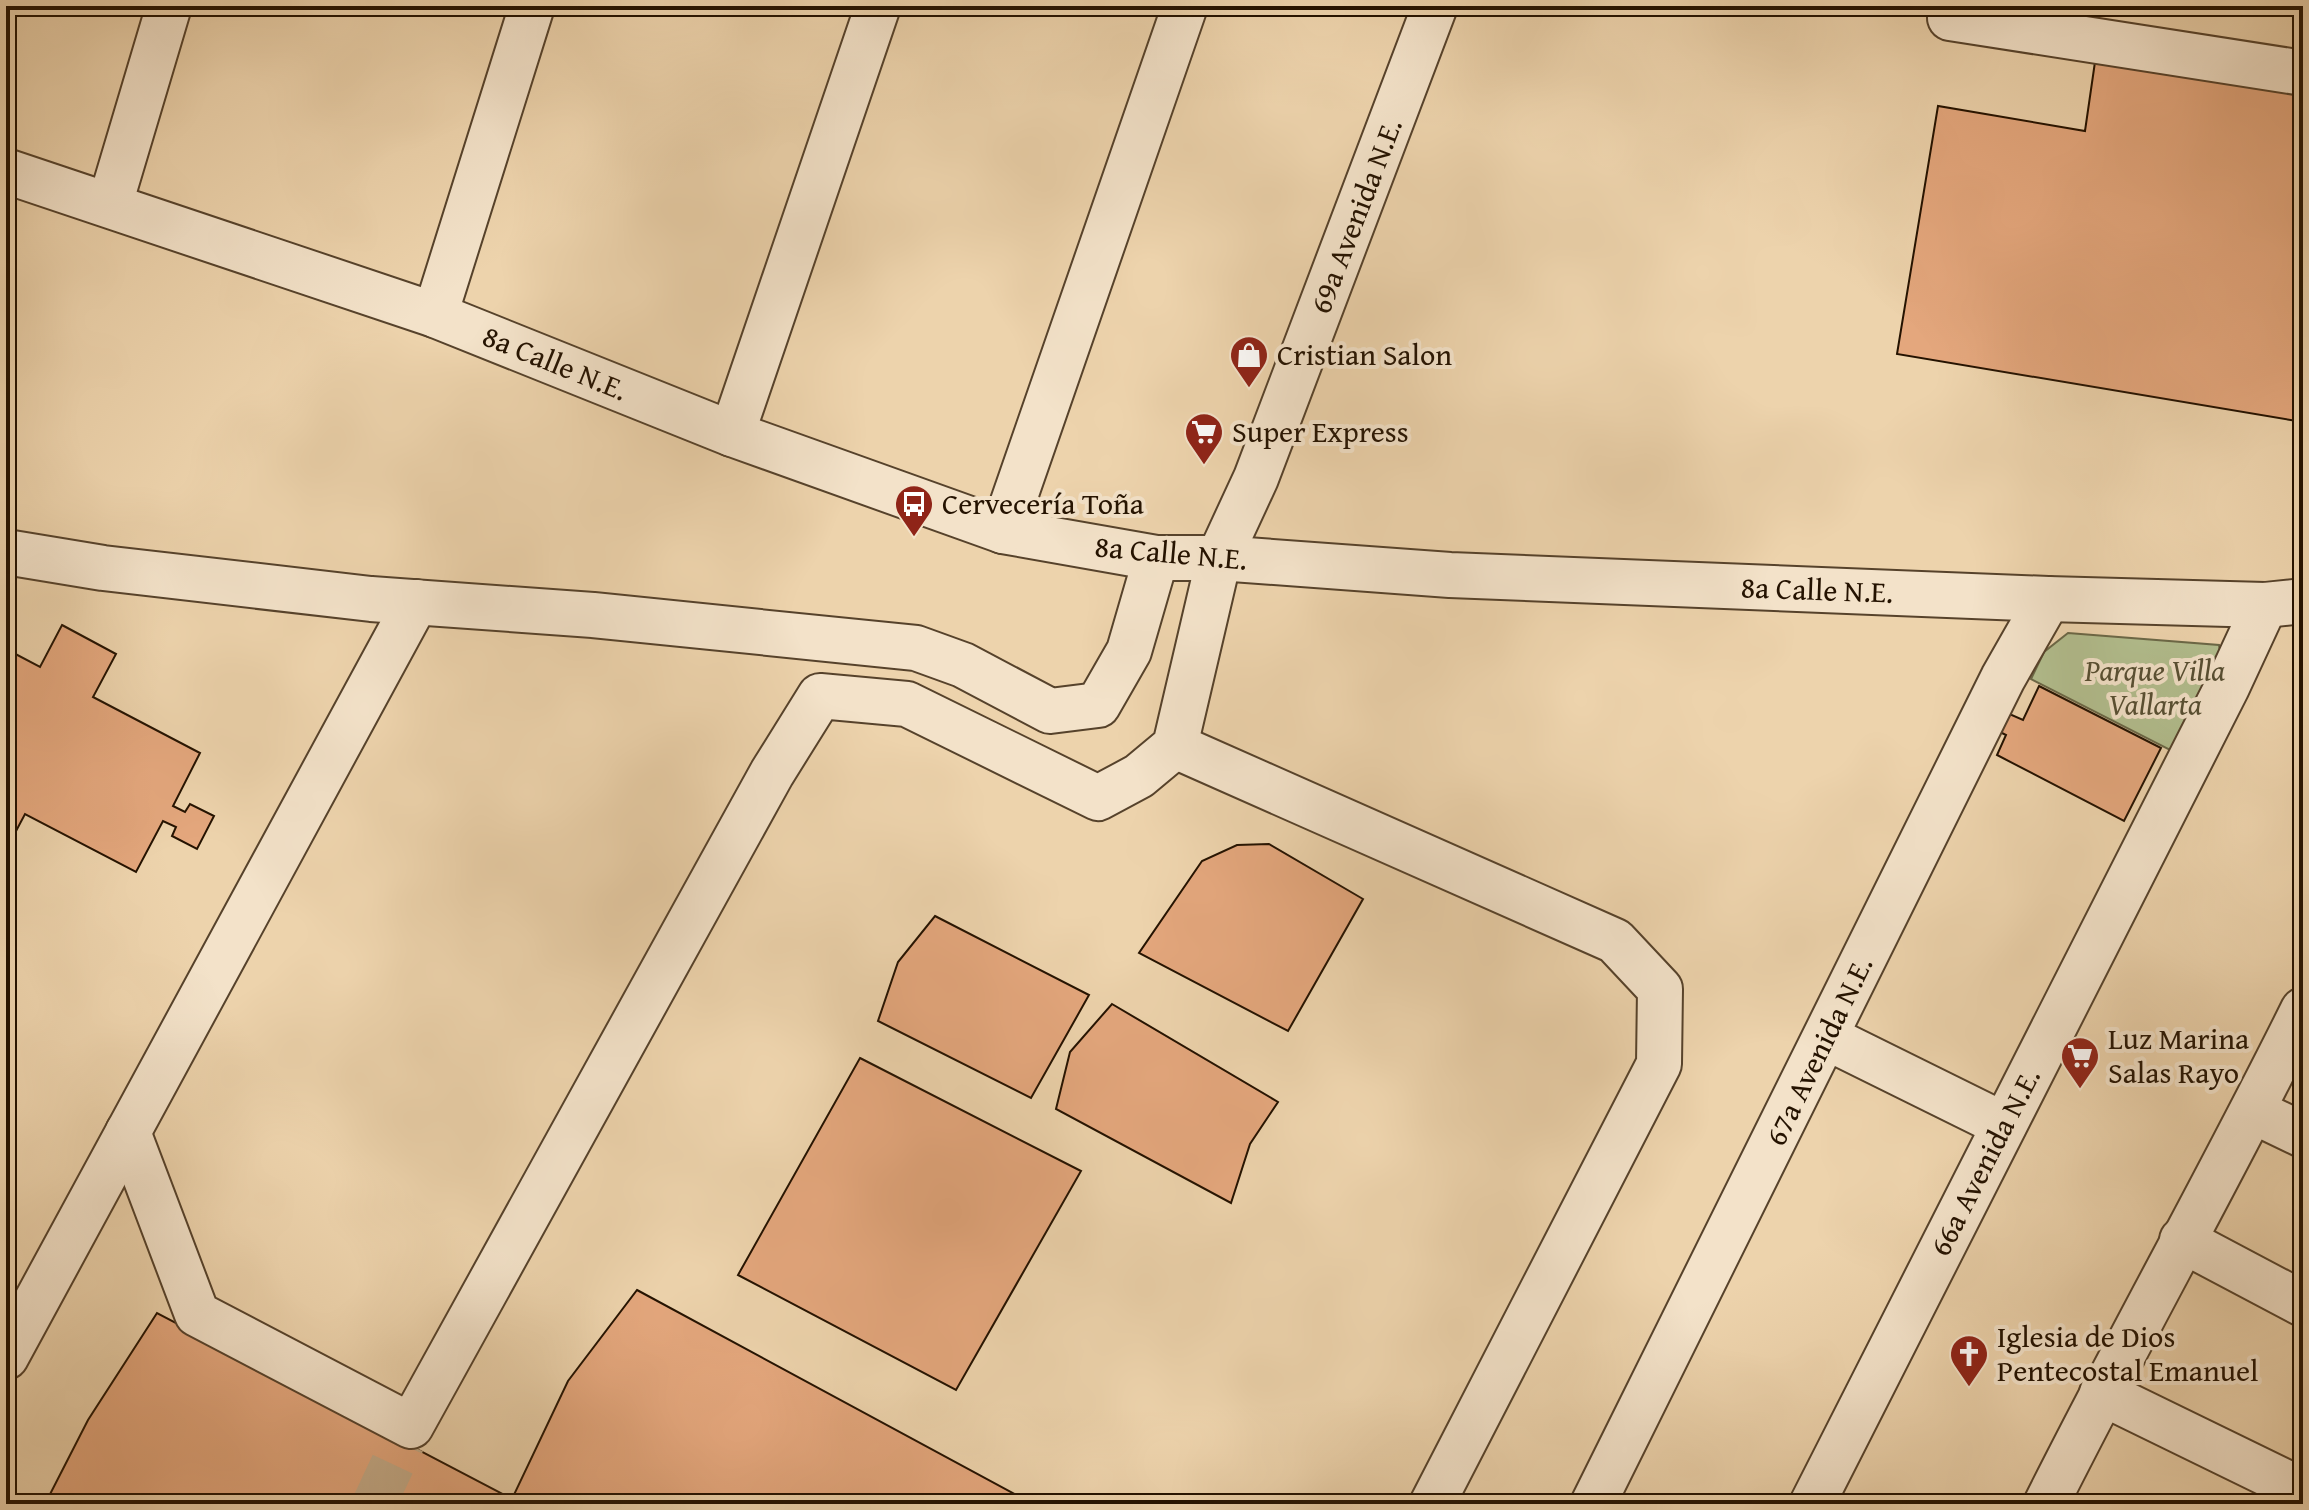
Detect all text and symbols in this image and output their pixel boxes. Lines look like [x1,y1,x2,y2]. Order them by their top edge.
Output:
street label: 69a Avenida N.E. [1298,112,1413,320]
street label: 8a Calle N.E. [476,313,634,411]
place label: Cristian Salon [1277,332,1452,376]
shop icon: Cristian Salon [1228,334,1270,389]
place label: Super Express [1232,409,1409,453]
supermarket icon: Super Express [1183,411,1225,466]
place label: Cervecería Toña [942,481,1144,525]
bus stop icon: Cervecería Toña [893,483,935,538]
street label: 8a Calle N.E. [1093,523,1249,581]
street label: 8a Calle N.E. [1740,564,1894,614]
park label: Parque Villa Vallarta [2084,648,2225,726]
street label: 67a Avenida N.E. [1753,948,1883,1153]
place label: Luz Marina Salas Rayo [2108,1016,2249,1094]
supermarket icon: Luz Marina Salas Rayo [2059,1035,2101,1090]
street label: 66a Avenida N.E. [1918,1060,2051,1263]
place label: Iglesia de Dios Pentecostal Emanuel [1997,1314,2258,1392]
church icon: Iglesia de Dios Pentecostal Emanuel [1948,1333,1990,1388]

